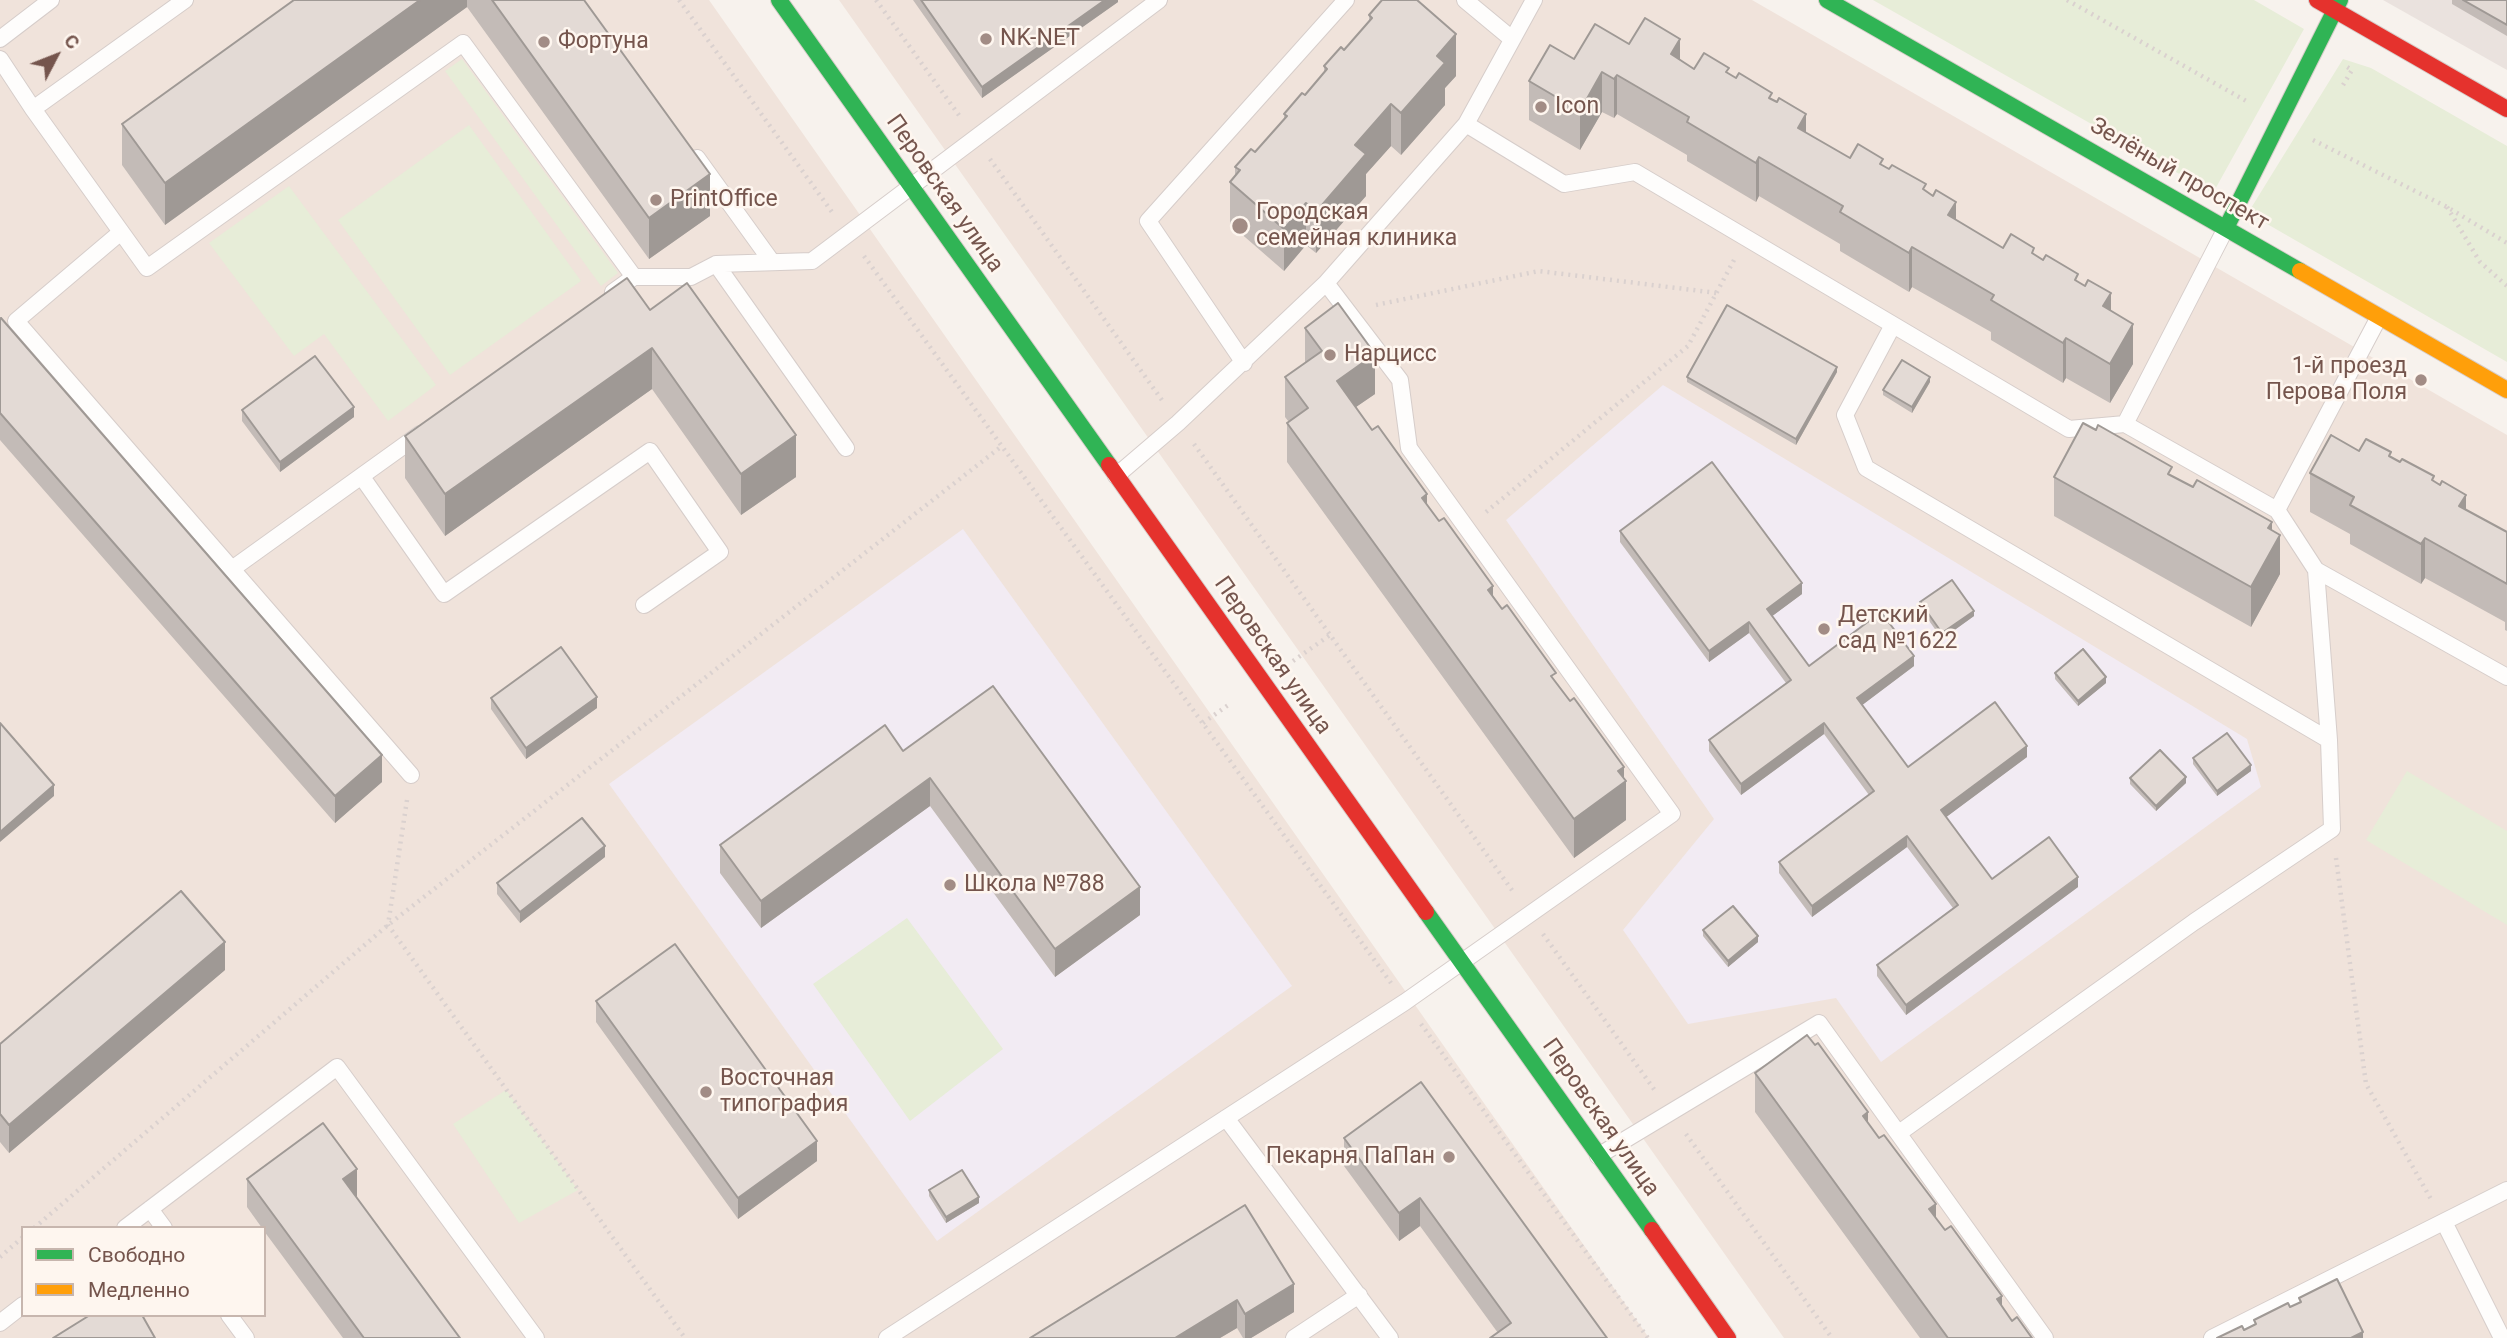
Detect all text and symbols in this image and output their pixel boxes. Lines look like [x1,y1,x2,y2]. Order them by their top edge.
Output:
north arrow [21,21,91,91]
place label: NK-NET [1000,25,1080,53]
place label: Фортуна [558,28,649,56]
text: С [59,29,85,54]
marker: NK-NET [978,31,994,47]
marker: Фортуна [536,34,552,50]
place label: Icon [1555,93,1599,121]
marker: Icon [1533,99,1549,115]
street label: Перовская улица [879,110,1009,278]
street label: Зелёный проспект [2085,113,2273,237]
place label: PrintOffice [670,186,778,214]
marker: PrintOffice [648,192,664,208]
place label: Городская семейная клиника [1256,199,1457,253]
marker: Городская семейная клиника [1230,216,1250,236]
place label: Нарцисс [1344,341,1437,369]
marker: Нарцисс [1322,347,1338,363]
place label: 1-й проезд Перова Поля [2266,353,2407,407]
marker: 1-й проезд Перова Поля [2413,372,2429,388]
street label: Перовская улица [1207,572,1337,740]
place label: Детский сад №1622 [1838,602,1957,656]
marker: Детский сад №1622 [1816,621,1832,637]
place label: Школа №788 [964,871,1105,899]
marker: Школа №788 [942,877,958,893]
street label: Перовская улица [1535,1034,1665,1202]
place label: Восточная типография [720,1065,848,1119]
marker: Восточная типография [698,1084,714,1100]
place label: Пекарня ПаПан [1266,1143,1435,1171]
marker: Пекарня ПаПан [1441,1149,1457,1165]
legend [21,1226,266,1317]
text: Свободно [88,1243,185,1267]
text: Медленно [88,1278,190,1302]

